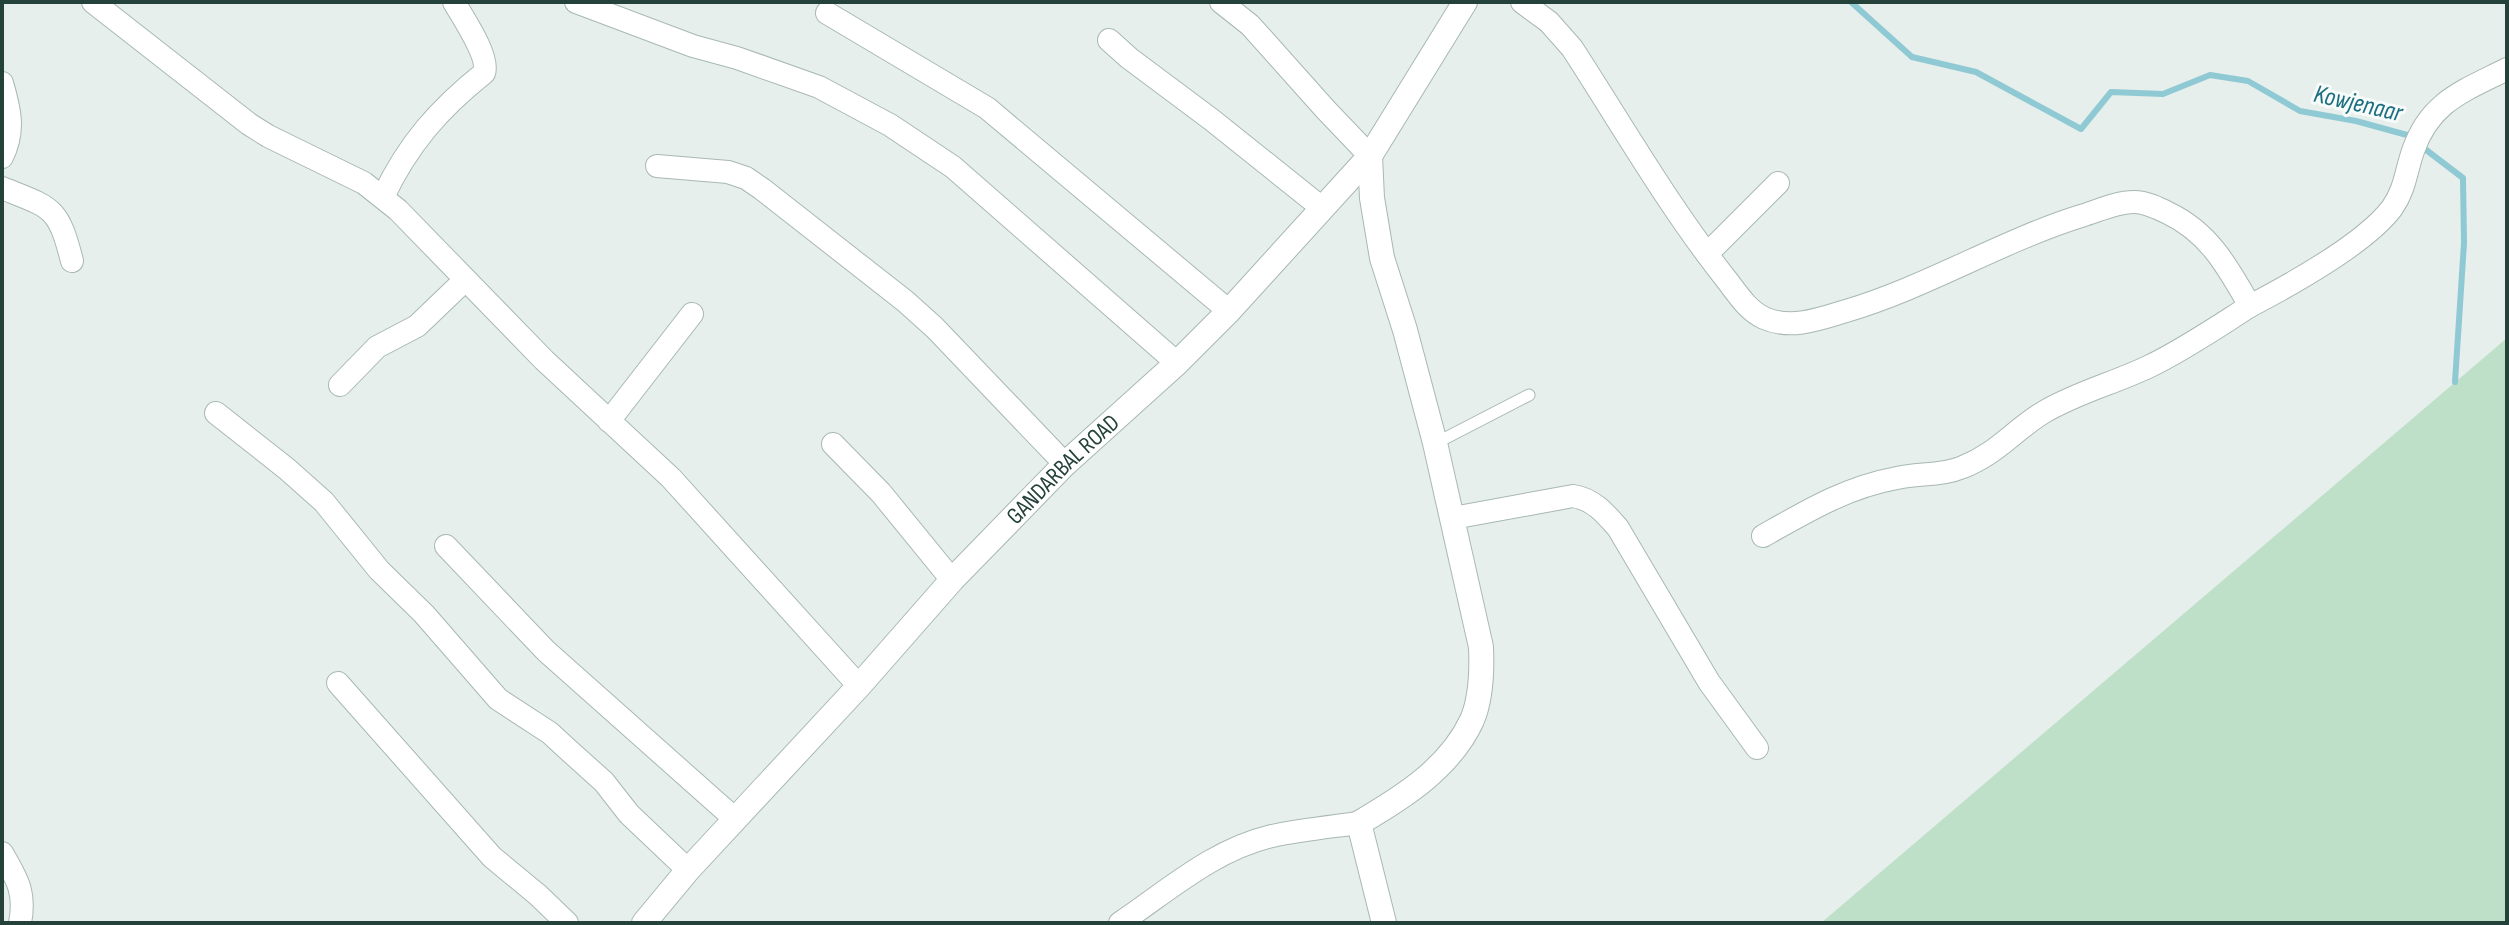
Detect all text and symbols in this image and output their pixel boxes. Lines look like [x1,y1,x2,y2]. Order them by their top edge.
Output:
water label: Kowjenaar [2311,79,2407,130]
street label: GANDARBAL ROAD [1000,408,1125,530]

